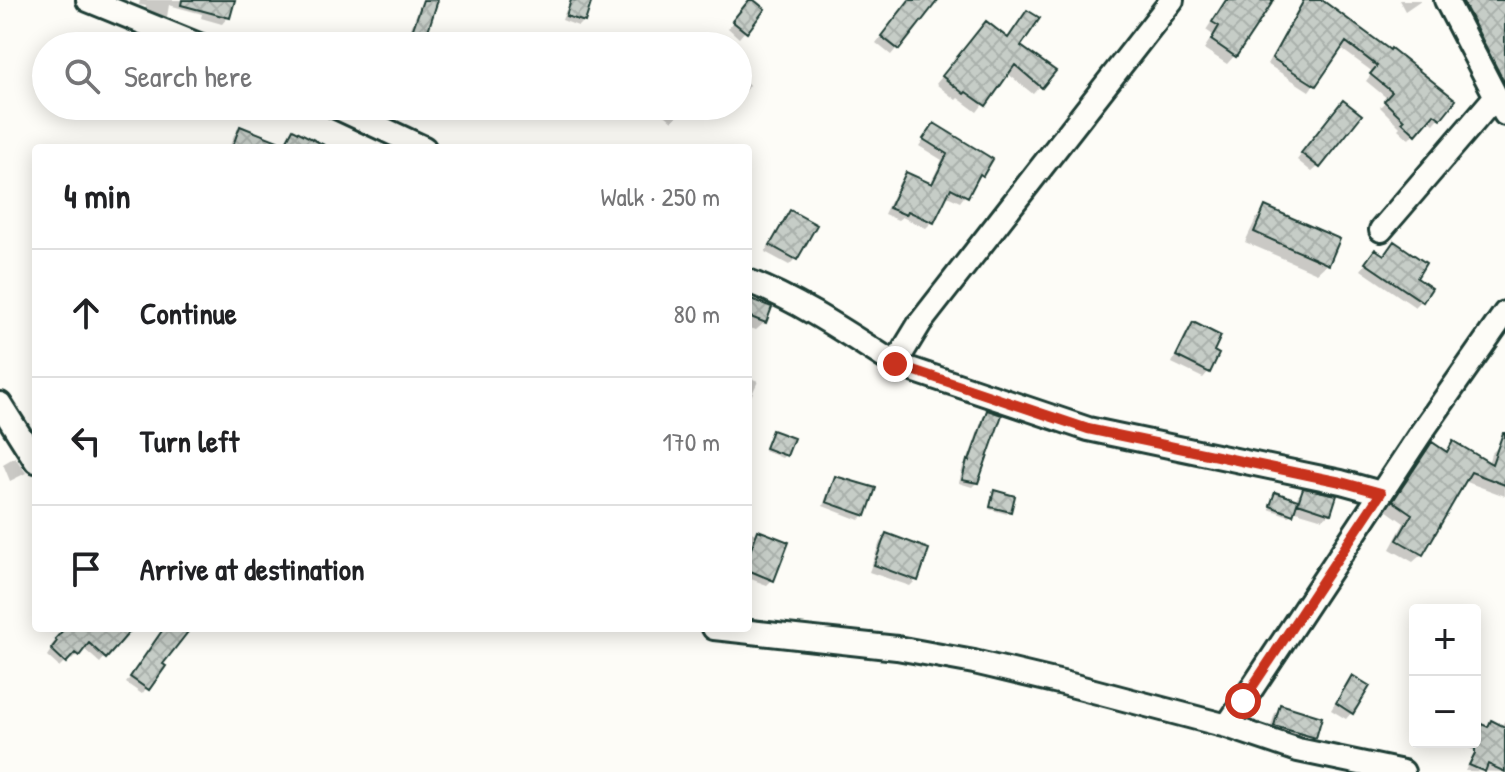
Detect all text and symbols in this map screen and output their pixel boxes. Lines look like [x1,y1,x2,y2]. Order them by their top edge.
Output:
search box [32,32,752,120]
icon: search [60,54,104,98]
text: Search here [124,56,252,96]
text: 4 min [64,173,131,219]
text: Walk · 250 m [600,179,720,214]
icon: ahead [64,291,108,335]
text: Continue [140,293,237,333]
text: 80 m [673,296,720,331]
route end [877,346,913,382]
icon: left [64,419,108,463]
text: Turn left [140,421,239,461]
text: 170 m [662,424,720,459]
icon: arrive [64,547,108,591]
text: Arrive at destination [140,549,365,589]
map controls [1409,604,1481,748]
button: + [1409,604,1481,676]
button: − [1409,676,1481,748]
route start [1225,683,1261,719]

